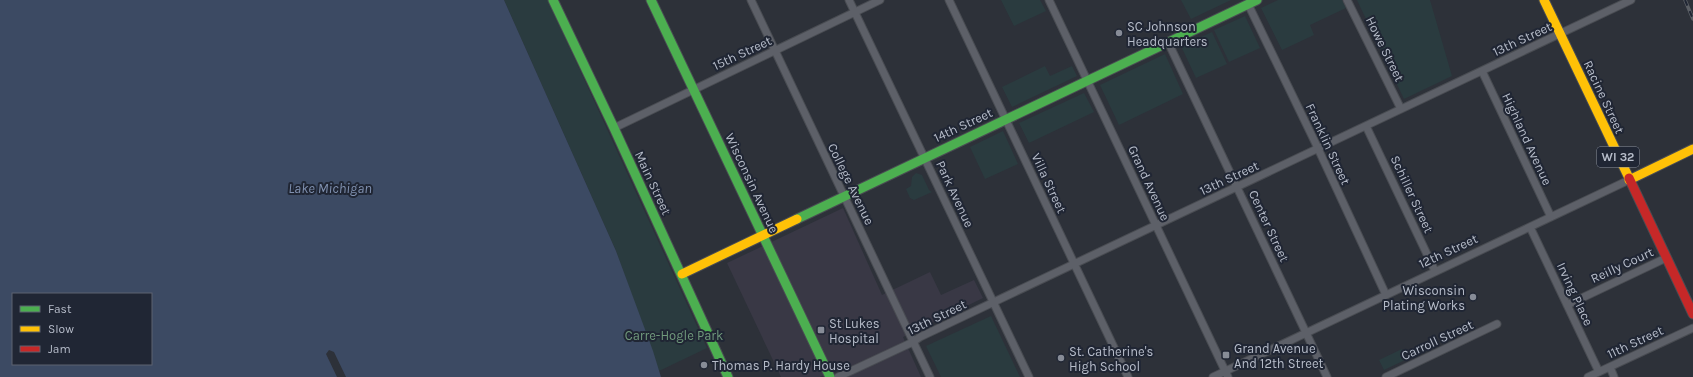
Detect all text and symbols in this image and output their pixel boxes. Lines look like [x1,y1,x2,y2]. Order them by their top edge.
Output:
street label: Howe Street [1363,14,1407,84]
place label: SC Johnson Headquarters [1127,19,1208,50]
street label: 13th Street [1490,19,1554,59]
marker: SC Johnson Headquarters [1114,28,1124,38]
street label: 15th Street [710,33,774,73]
street label: Racine Street [1581,58,1628,136]
street label: Highland Avenue [1499,91,1555,188]
street label: Franklin Street [1303,101,1353,187]
street label: 14th Street [931,105,995,145]
street label: Wisconsin Avenue [722,131,782,236]
street label: College Avenue [825,141,877,228]
street label: Grand Avenue [1125,143,1173,223]
road number: WI 32 [1597,147,1639,167]
street label: Main Street [632,149,674,217]
street label: Villa Street [1029,151,1069,215]
street label: Schiller Street [1388,153,1437,235]
street label: Park Avenue [933,158,977,230]
street label: 13th Street [1197,158,1261,198]
water label: Lake Michigan [288,180,372,197]
street label: Center Street [1246,188,1292,264]
street label: 12th Street [1416,231,1480,271]
street label: Reilly Court [1588,244,1656,286]
street label: Irving Place [1554,260,1596,328]
place label: Wisconsin Plating Works [1383,283,1465,313]
marker: Wisconsin Plating Works [1468,292,1478,302]
legend [12,293,152,365]
street label: 13th Street [905,296,969,338]
text: Fast [48,302,72,316]
place label: St Lukes Hospital [829,316,880,346]
street label: Carroll Street [1399,317,1475,363]
text: Slow [48,322,74,336]
street label: 11th Street [1605,322,1666,361]
marker: St Lukes Hospital [816,325,826,335]
park label: Carre-Hogle Park [625,328,723,343]
place label: Grand Avenue And 12th Street [1234,341,1324,371]
text: Jam [48,342,71,356]
place label: St. Catherine's High School [1069,344,1154,374]
marker: Grand Avenue And 12th Street [1221,350,1231,360]
marker: St. Catherine's High School [1056,353,1066,363]
place label: Thomas P. Hardy House [712,358,850,373]
marker: Thomas P. Hardy House [699,360,709,370]

